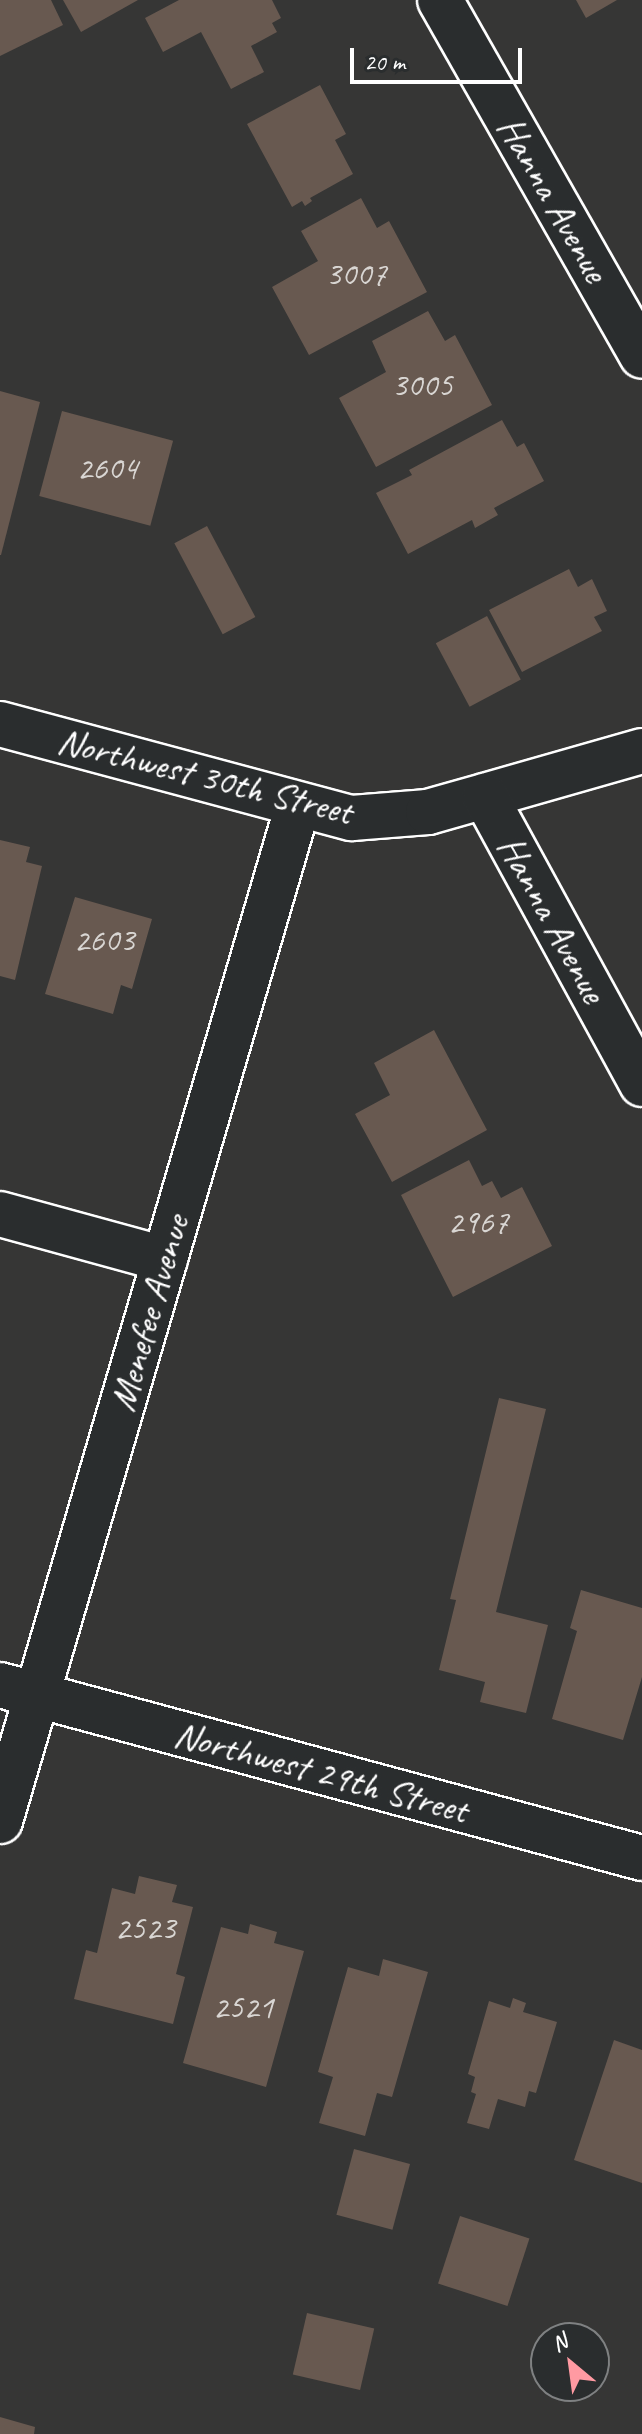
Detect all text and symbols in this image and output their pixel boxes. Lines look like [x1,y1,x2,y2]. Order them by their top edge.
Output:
scale bar [354,32,526,82]
text: 20 m [364,47,405,77]
street label: Hanna Avenue [487,108,619,290]
house number: 3007 [325,254,387,294]
house number: 3005 [391,365,453,405]
house number: 2604 [76,448,138,488]
street label: Northwest 30th Street [53,717,357,835]
street label: Hanna Avenue [487,827,617,1011]
house number: 2603 [73,920,135,960]
house number: 2967 [447,1202,509,1242]
street label: Menefee Avenue [99,1210,199,1416]
street label: Northwest 29th Street [169,1711,473,1833]
house number: 2523 [114,1908,176,1948]
house number: 2521 [212,1987,274,2027]
north arrow [530,2322,610,2402]
text: N [547,2327,572,2358]

